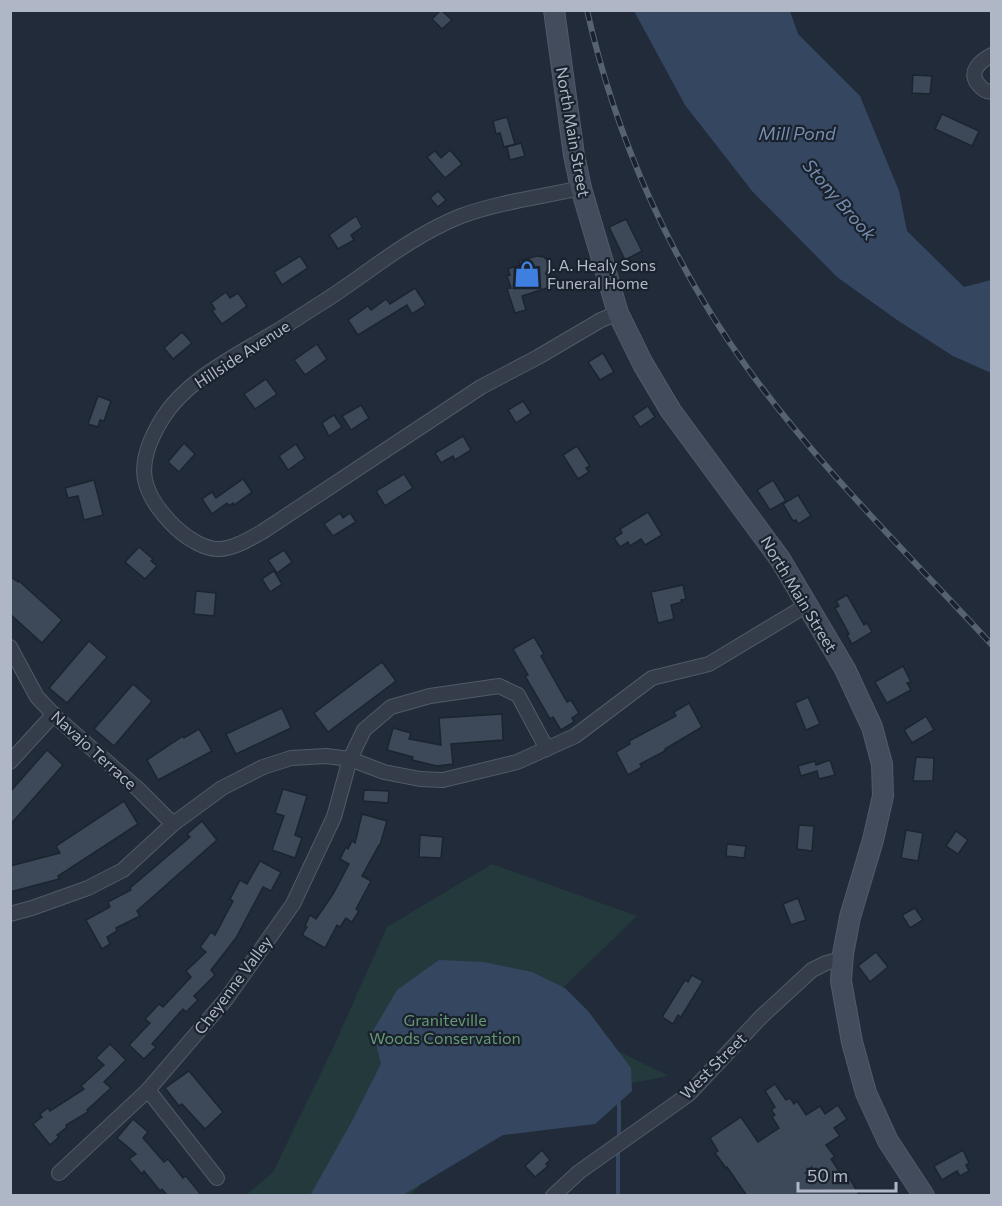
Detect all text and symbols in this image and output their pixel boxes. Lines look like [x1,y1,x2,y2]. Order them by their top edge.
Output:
street label: North Main Street [553,65,594,199]
water label: Mill Pond [759,122,836,144]
water label: Stony Brook [798,154,882,246]
place label: J. A. Healy Sons Funeral Home [547,255,656,292]
shop icon: J. A. Healy Sons Funeral Home [512,259,542,289]
street label: Hillside Avenue [191,316,293,391]
street label: North Main Street [757,532,842,656]
street label: Navajo Terrace [48,706,141,793]
street label: Cheyenne Valley [190,932,276,1037]
park label: Graniteville Woods Conservation [369,1010,521,1047]
street label: West Street [676,1028,750,1103]
scale bar [798,1155,896,1193]
text: 50 m [807,1164,848,1186]

